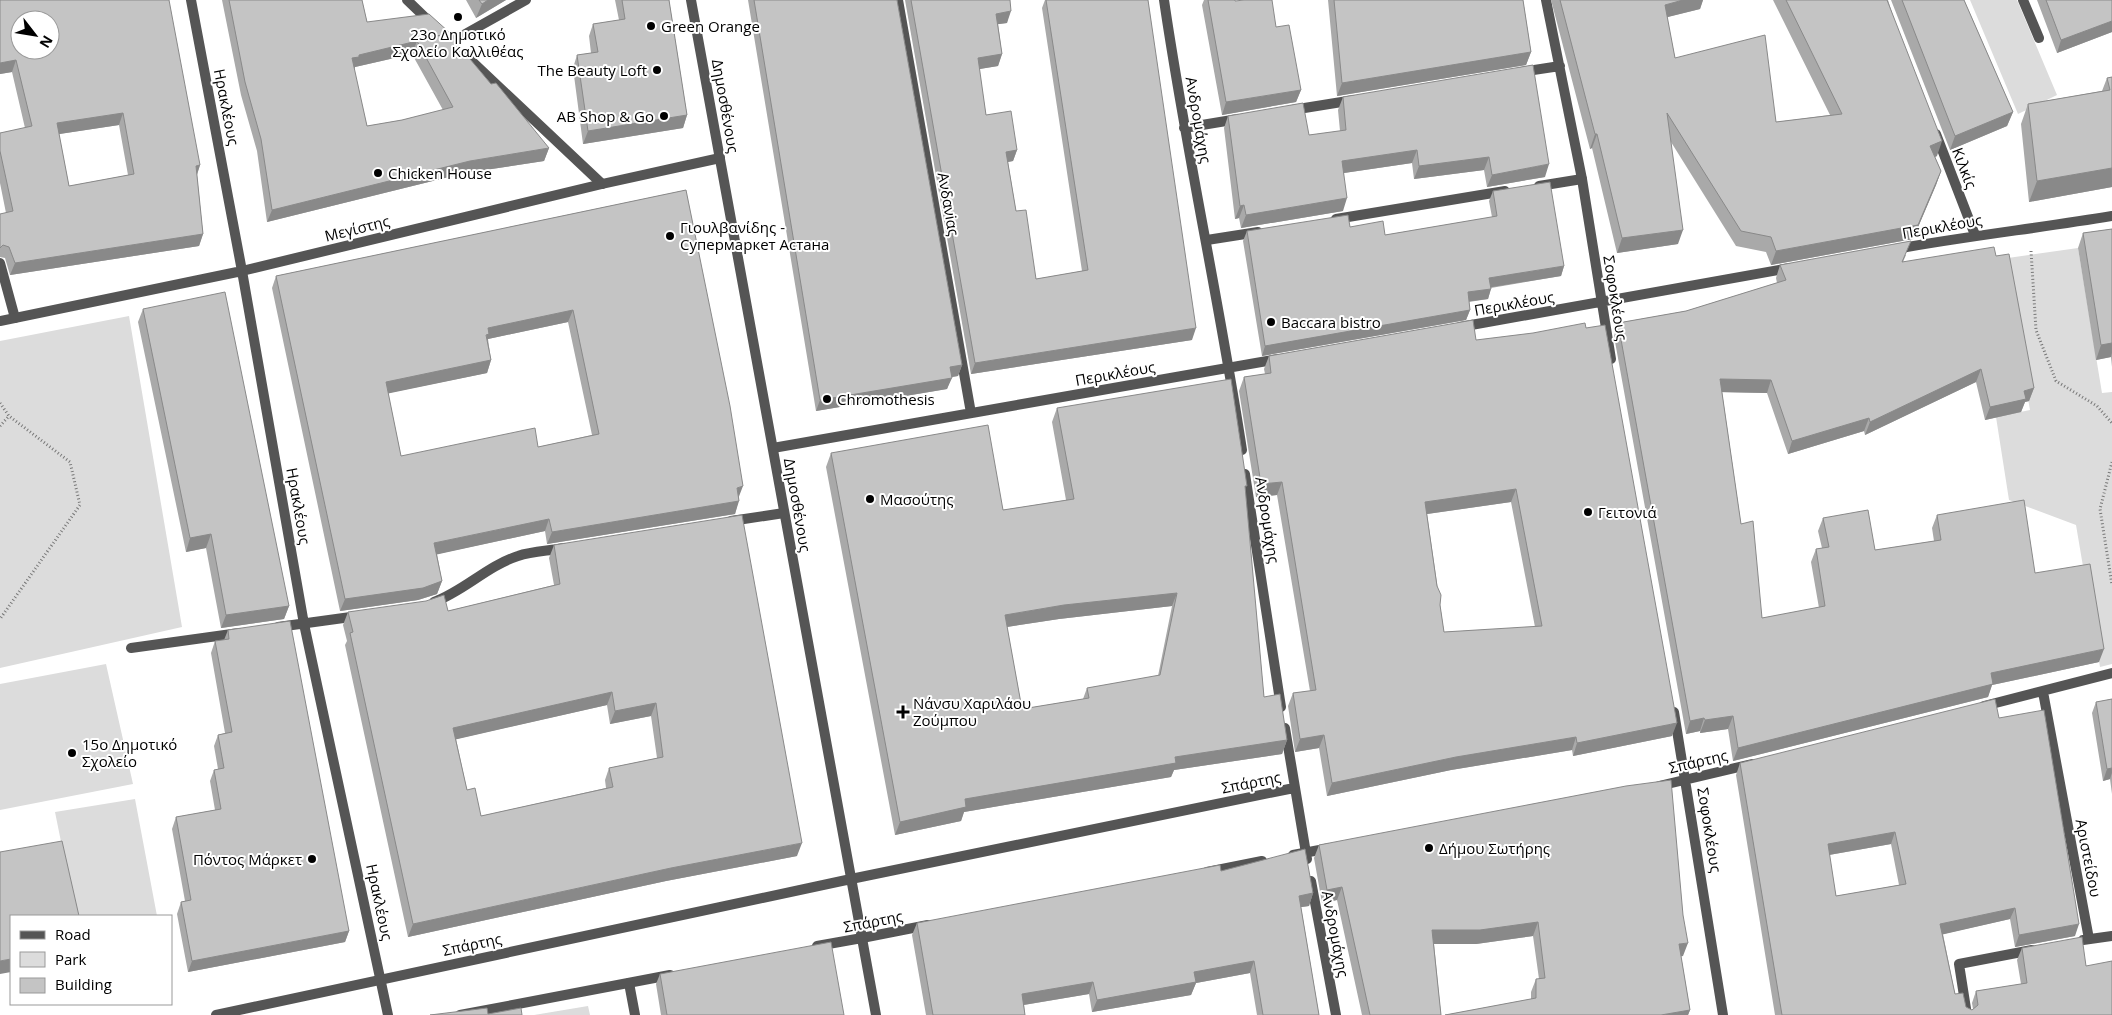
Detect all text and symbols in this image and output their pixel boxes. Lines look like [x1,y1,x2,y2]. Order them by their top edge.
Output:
north arrow [10,10,60,60]
marker: 23ο Δημοτικό Σχολείο Καλλιθέας [452,11,464,23]
place label: Green Orange [661,16,760,36]
marker: Green Orange [645,20,657,32]
place label: 23ο Δημοτικό Σχολείο Καλλιθέας [393,24,523,61]
text: N [35,32,58,52]
street label: Δημοσθένους [708,58,744,154]
place label: The Beauty Loft [538,60,647,80]
marker: The Beauty Loft [651,64,663,76]
street label: Ηρακλέους [210,67,244,147]
street label: Ανδρομάχης [1182,75,1216,165]
place label: AB Shop & Go [557,106,654,126]
marker: AB Shop & Go [658,110,670,122]
street label: Κιλκίς [1948,145,1982,191]
place label: Chicken House [388,163,492,183]
marker: Chicken House [372,167,384,179]
street label: Ανδανiας [934,171,964,237]
street label: Περικλέους [1901,209,1983,243]
street label: Μεγίστης [323,210,391,246]
place label: Γιουλβανίδης - Супермаркет Астана [680,217,829,254]
marker: Γιουλβανίδης - Супермаркет Астана [664,230,676,242]
street label: Σοφοκλέους [1599,254,1633,342]
street label: Περικλέους [1473,286,1555,320]
place label: Baccara bistro [1281,312,1381,332]
marker: Baccara bistro [1265,316,1277,328]
street label: Περικλέους [1074,356,1156,390]
place label: Chromothesis [837,389,935,409]
marker: Chromothesis [821,393,833,405]
street label: Δημοσθένους [780,457,816,553]
street label: Ηρακλέους [282,466,316,546]
street label: Ανδρομάχης [1251,475,1285,565]
place label: Μασούτης [880,489,954,509]
marker: Μασούτης [864,493,876,505]
place label: Γειτονιά [1598,502,1657,522]
marker: Γειτονιά [1582,506,1594,518]
place label: Νάνσυ Χαριλάου Ζούμπου [913,693,1031,730]
marker: Νάνσυ Χαριλάου Ζούμπου [897,706,909,718]
place label: 15ο Δημοτικό Σχολείο [82,734,177,771]
street label: Σπάρτης [1667,745,1729,777]
marker: 15ο Δημοτικό Σχολείο [66,747,78,759]
street label: Σπάρτης [1220,766,1282,798]
street label: Σοφοκλέους [1693,786,1727,874]
street label: Αριστείδου [2072,817,2106,899]
place label: Δήμου Σωτήρης [1439,838,1550,858]
marker: Δήμου Σωτήρης [1423,842,1435,854]
place label: Πόντος Μάρκετ [193,849,302,869]
marker: Πόντος Μάρκετ [306,853,318,865]
street label: Ηρακλέους [362,862,398,942]
street label: Ανδρομάχης [1318,889,1354,979]
street label: Σπάρτης [842,905,904,937]
legend [10,915,172,1005]
text: Road [55,924,91,944]
street label: Σπάρτης [441,928,503,960]
text: Park [55,949,86,969]
text: Building [55,974,112,994]

